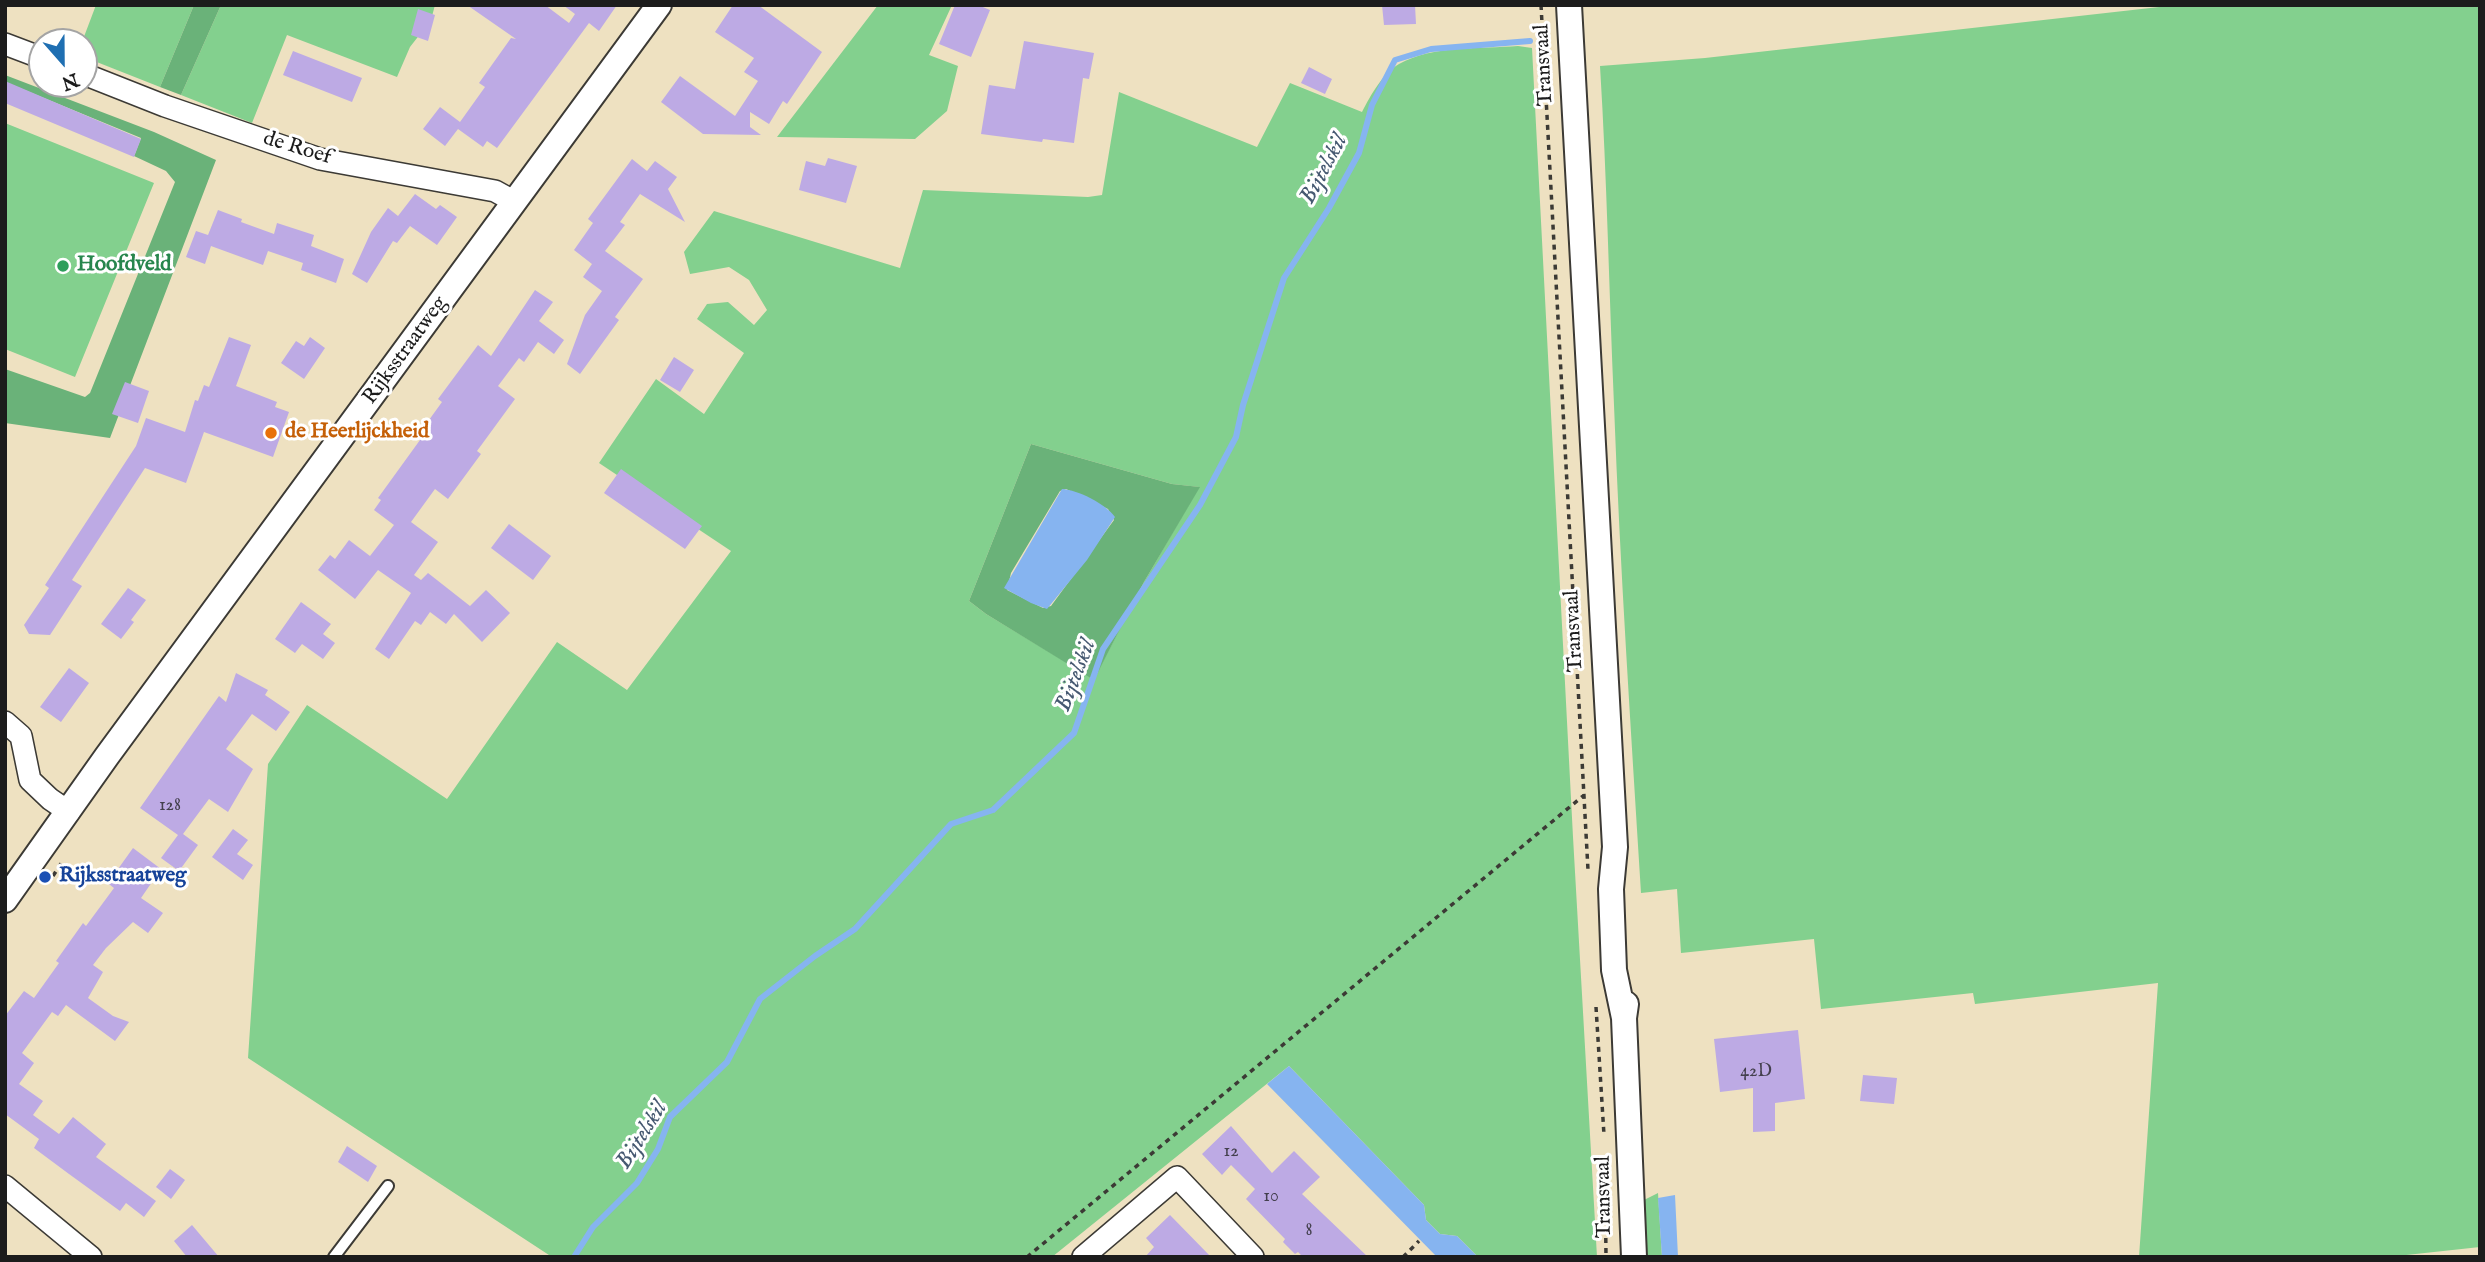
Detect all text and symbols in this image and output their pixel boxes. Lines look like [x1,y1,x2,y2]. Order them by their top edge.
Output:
street label: Transvaal [1530,23,1560,107]
north arrow [28,28,98,98]
text: N [58,67,82,95]
street label: de Roef [260,127,334,171]
water label: Bijtelskil [1295,130,1355,210]
place label: Hoofdveld [77,253,172,279]
marker: Hoofdveld [55,258,71,274]
street label: Rijksstraatweg [358,292,454,410]
place label: de Heerlijckheid [285,420,429,446]
marker: de Heerlijckheid [263,425,279,441]
street label: Transvaal [1560,589,1590,673]
water label: Bijtelskil [1051,636,1103,716]
house number: 128 [159,795,181,817]
place label: Rijksstraatweg [59,864,186,890]
marker: Rijksstraatweg [37,869,53,885]
house number: 42D [1740,1061,1772,1083]
water label: Bijtelskil [611,1097,675,1175]
house number: 12 [1223,1141,1239,1163]
street label: Transvaal [1592,1156,1618,1238]
house number: 10 [1263,1186,1279,1208]
house number: 8 [1305,1220,1313,1242]

